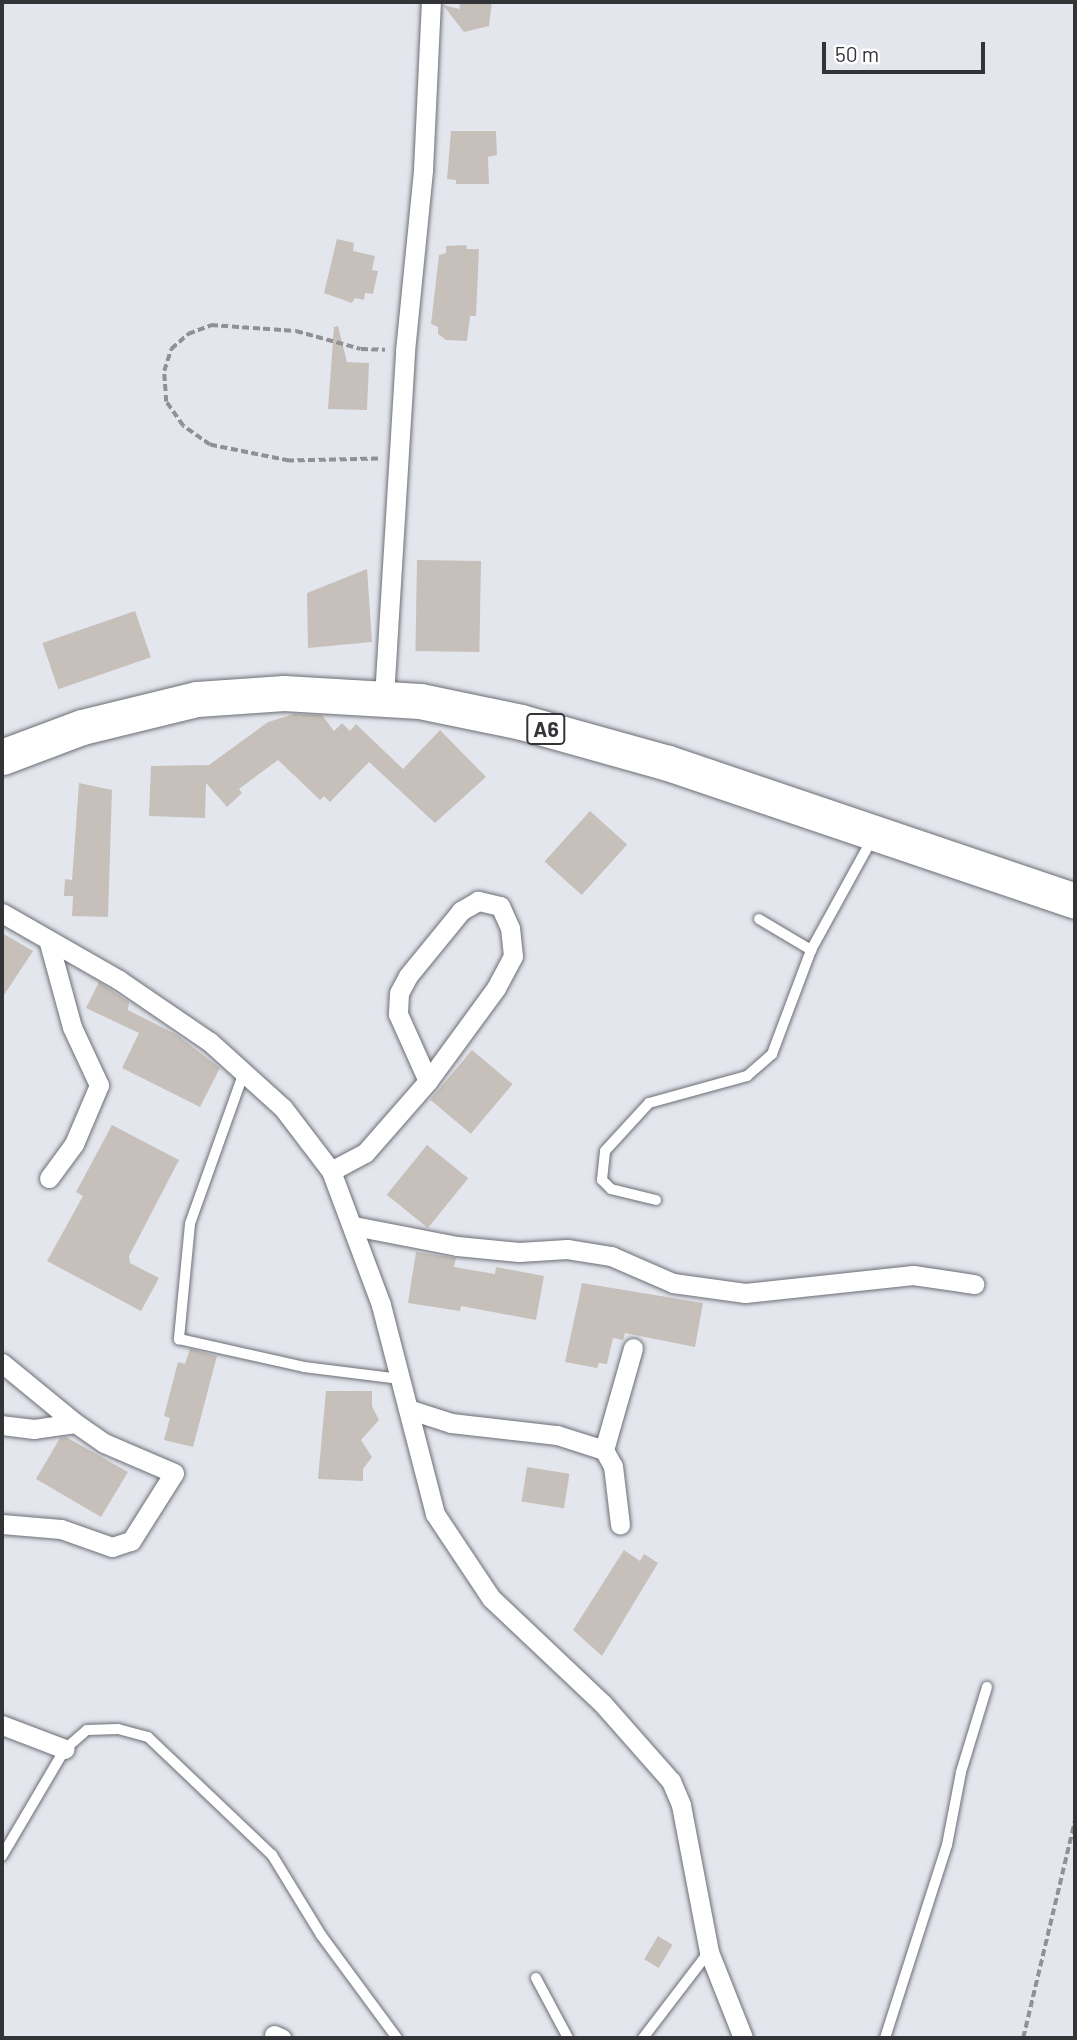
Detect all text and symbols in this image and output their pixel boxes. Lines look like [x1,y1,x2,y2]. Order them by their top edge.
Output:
scale bar [825,28,988,72]
text: 50 m [835,41,879,66]
road number: A6 [525,712,567,746]

